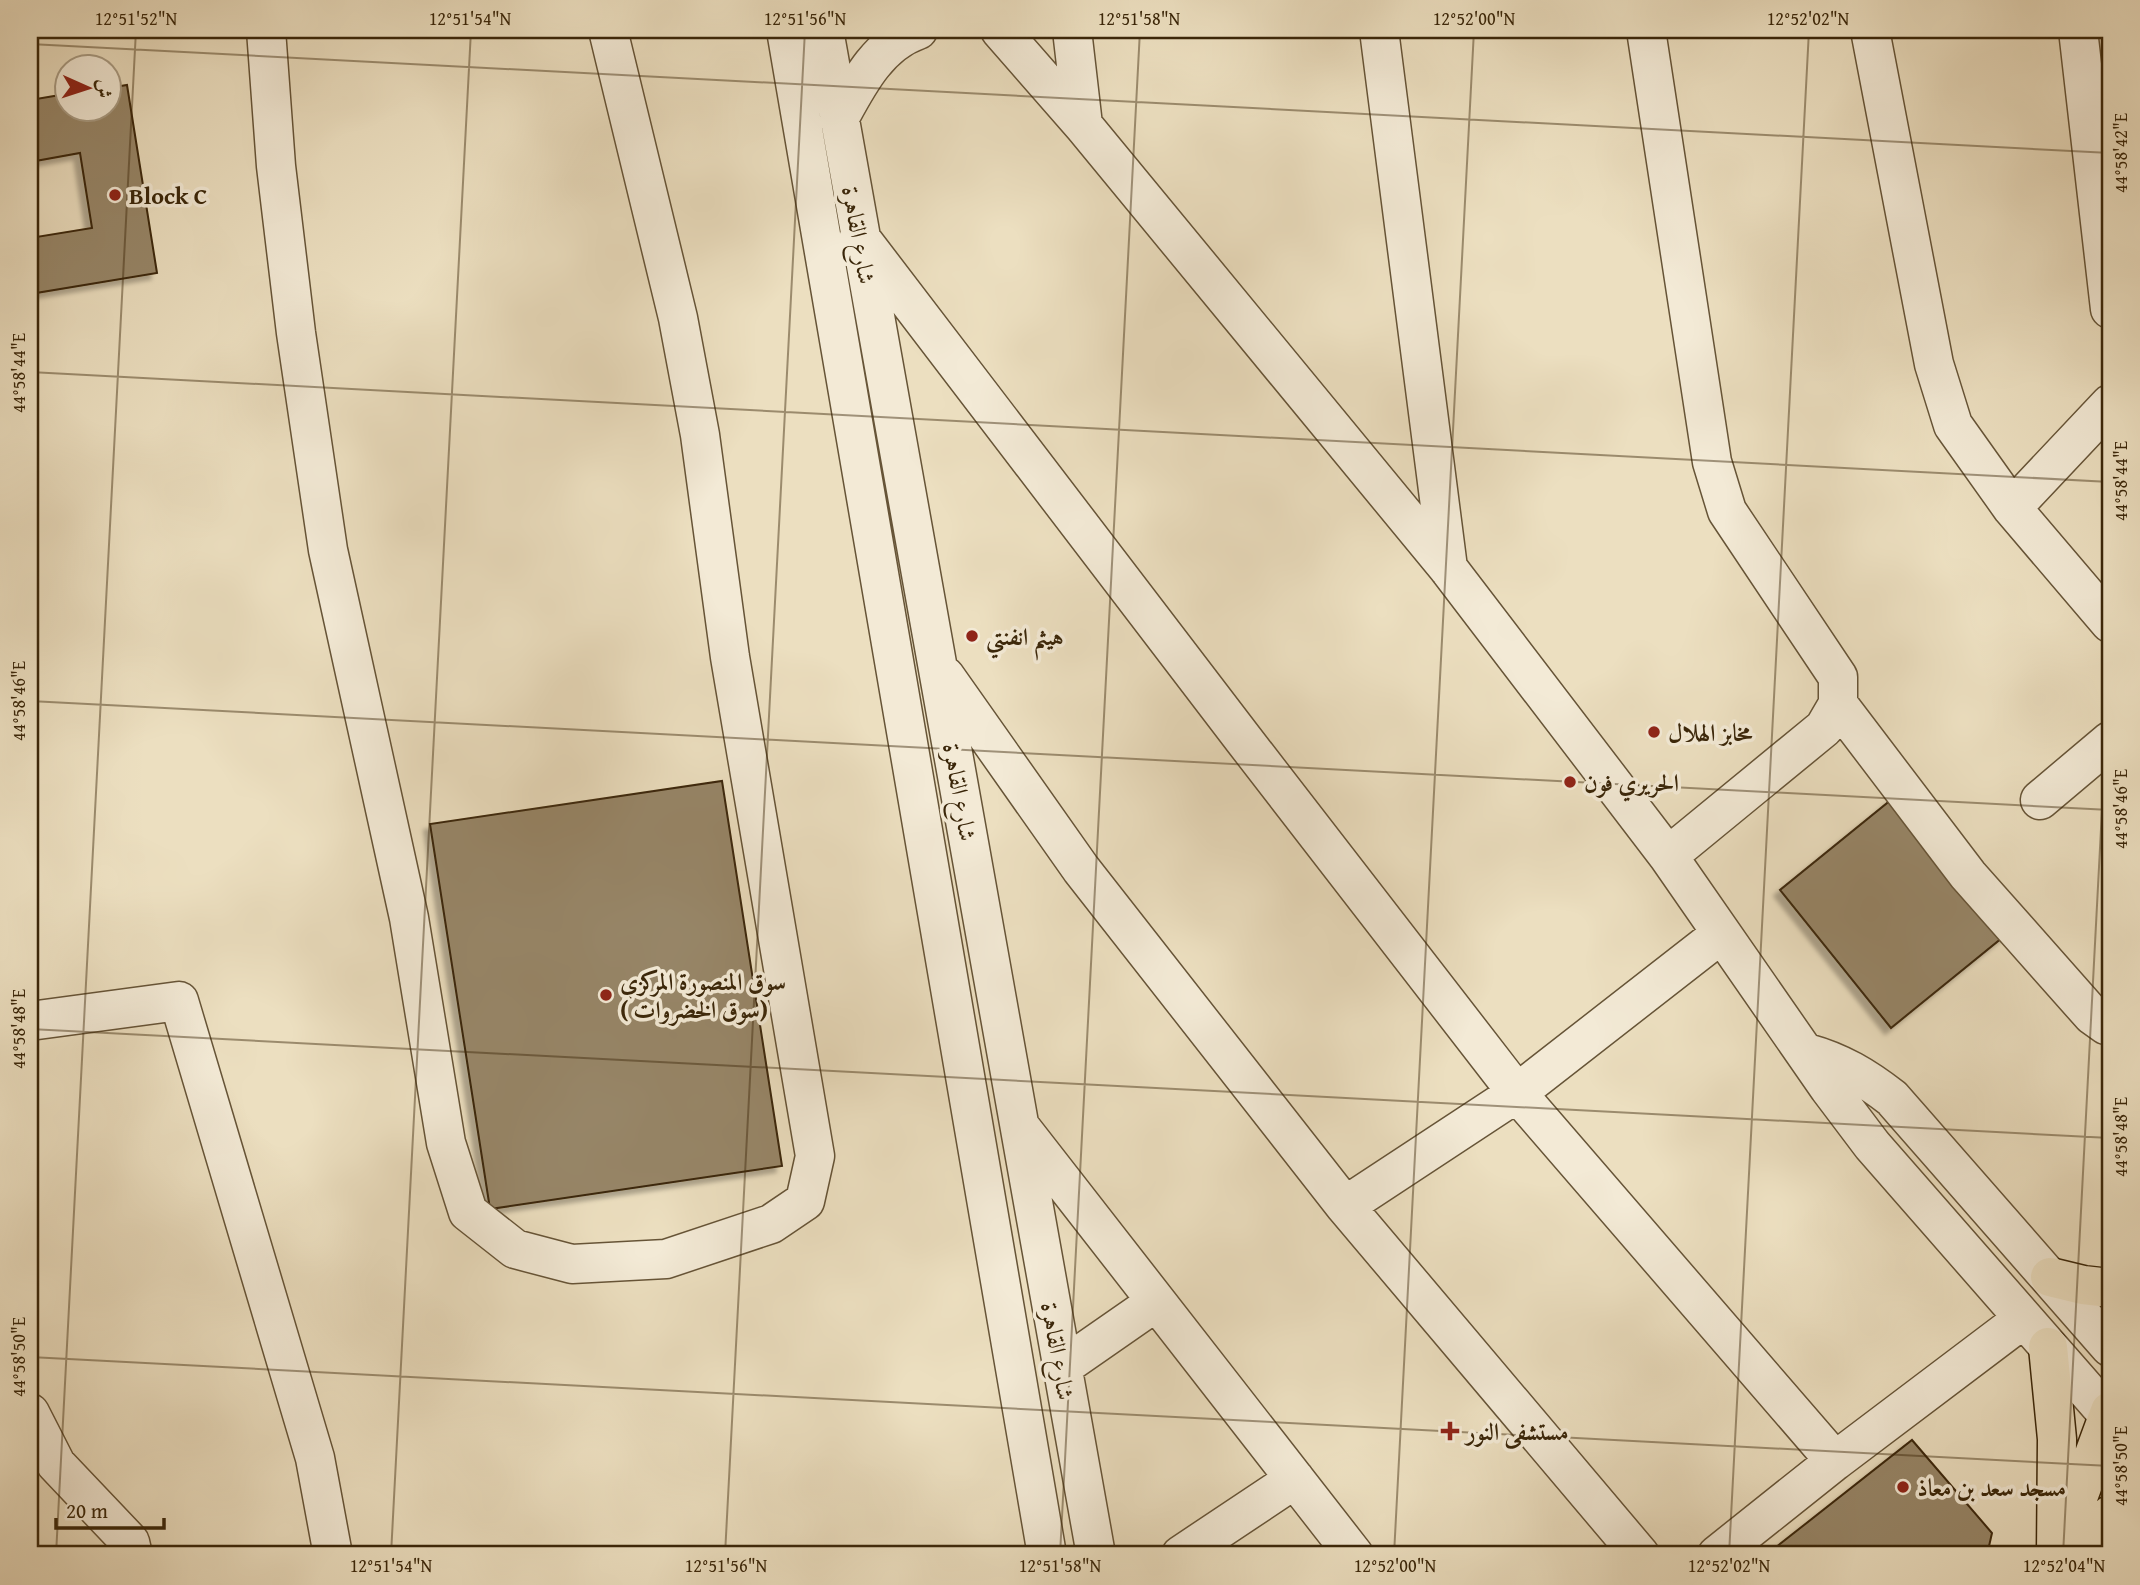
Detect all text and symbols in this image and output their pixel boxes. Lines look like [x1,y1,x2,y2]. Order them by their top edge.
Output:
text: 12°51'52"N [95,5,178,32]
text: 12°51'54"N [429,5,512,32]
text: 12°51'56"N [764,5,847,32]
text: 12°51'58"N [1098,5,1181,32]
text: 12°52'00"N [1433,5,1516,32]
text: 12°52'02"N [1767,5,1850,32]
north arrow [52,52,122,122]
text: ش [91,79,119,99]
text: 44°58'42"E [2107,113,2134,193]
place label: Block C [129,178,207,213]
street label: شارع القاهرة [830,183,885,287]
marker: Block C [107,187,123,203]
text: 44°58'44"E [5,333,32,413]
text: 44°58'44"E [2107,441,2134,521]
place label: هيثم انفنتي [986,619,1064,661]
marker: هيثم انفنتي [964,628,980,644]
text: 44°58'46"E [5,661,32,741]
place label: مخابز الهلال [1668,715,1753,750]
marker: مخابز الهلال [1646,724,1662,740]
street label: شارع القاهرة [931,740,986,844]
place label: الحريري فون [1584,765,1679,802]
text: 44°58'46"E [2107,769,2134,849]
marker: الحريري فون [1562,774,1578,790]
place label: سوق المنصورة المركزي ( سوق الخضروات) [620,964,786,1027]
marker: سوق المنصورة المركزي ( سوق الخضروات) [598,987,614,1003]
text: 44°58'48"E [5,989,32,1069]
text: 44°58'48"E [2107,1097,2134,1177]
street label: شارع القاهرة [1029,1299,1084,1403]
text: 44°58'50"E [5,1317,32,1397]
place label: مستشفى النور [1463,1414,1569,1449]
marker: مستشفى النور [1440,1421,1460,1441]
text: 44°58'50"E [2107,1426,2134,1506]
place label: مسجد سعد بن معاذ [1917,1470,2066,1505]
marker: مسجد سعد بن معاذ [1895,1479,1911,1495]
scale bar [56,1487,164,1531]
text: 20 m [66,1495,108,1526]
text: 12°51'54"N [350,1552,433,1579]
text: 12°51'56"N [685,1552,768,1579]
text: 12°51'58"N [1019,1552,1102,1579]
text: 12°52'00"N [1354,1552,1437,1579]
text: 12°52'02"N [1688,1552,1771,1579]
text: 12°52'04"N [2023,1552,2106,1579]

